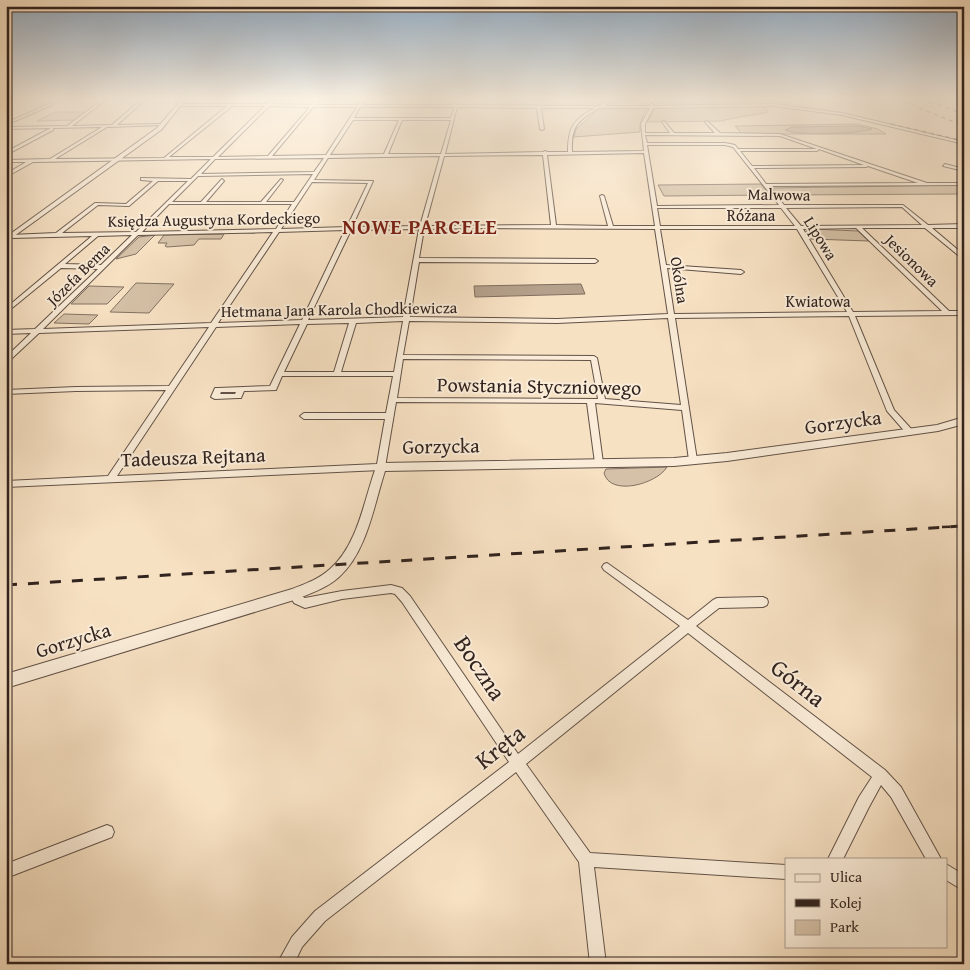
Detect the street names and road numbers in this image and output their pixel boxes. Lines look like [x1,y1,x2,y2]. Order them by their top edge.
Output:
street label: Malwowa [747,181,811,207]
street label: Różana [727,203,776,227]
street label: Księdza Augustyna Kordeckiego [107,205,321,233]
street label: Lipowa [798,211,844,265]
street label: Jesionowa [878,227,945,292]
street label: Józefa Bema [39,237,115,313]
street label: Okólna [664,255,696,306]
street label: Kwiatowa [785,289,851,313]
street label: Hetmana Jana Karola Chodkiewicza [221,295,458,323]
street label: Powstania Styczniowego [437,369,642,402]
street label: Gorzycka [803,402,884,441]
street label: Gorzycka [402,430,480,461]
street label: Tadeusza Rejtana [120,439,266,474]
street label: Gorzycka [32,614,114,665]
street label: Boczna [446,628,515,708]
street label: Górna [763,650,834,716]
street label: Kręta [467,715,533,777]

